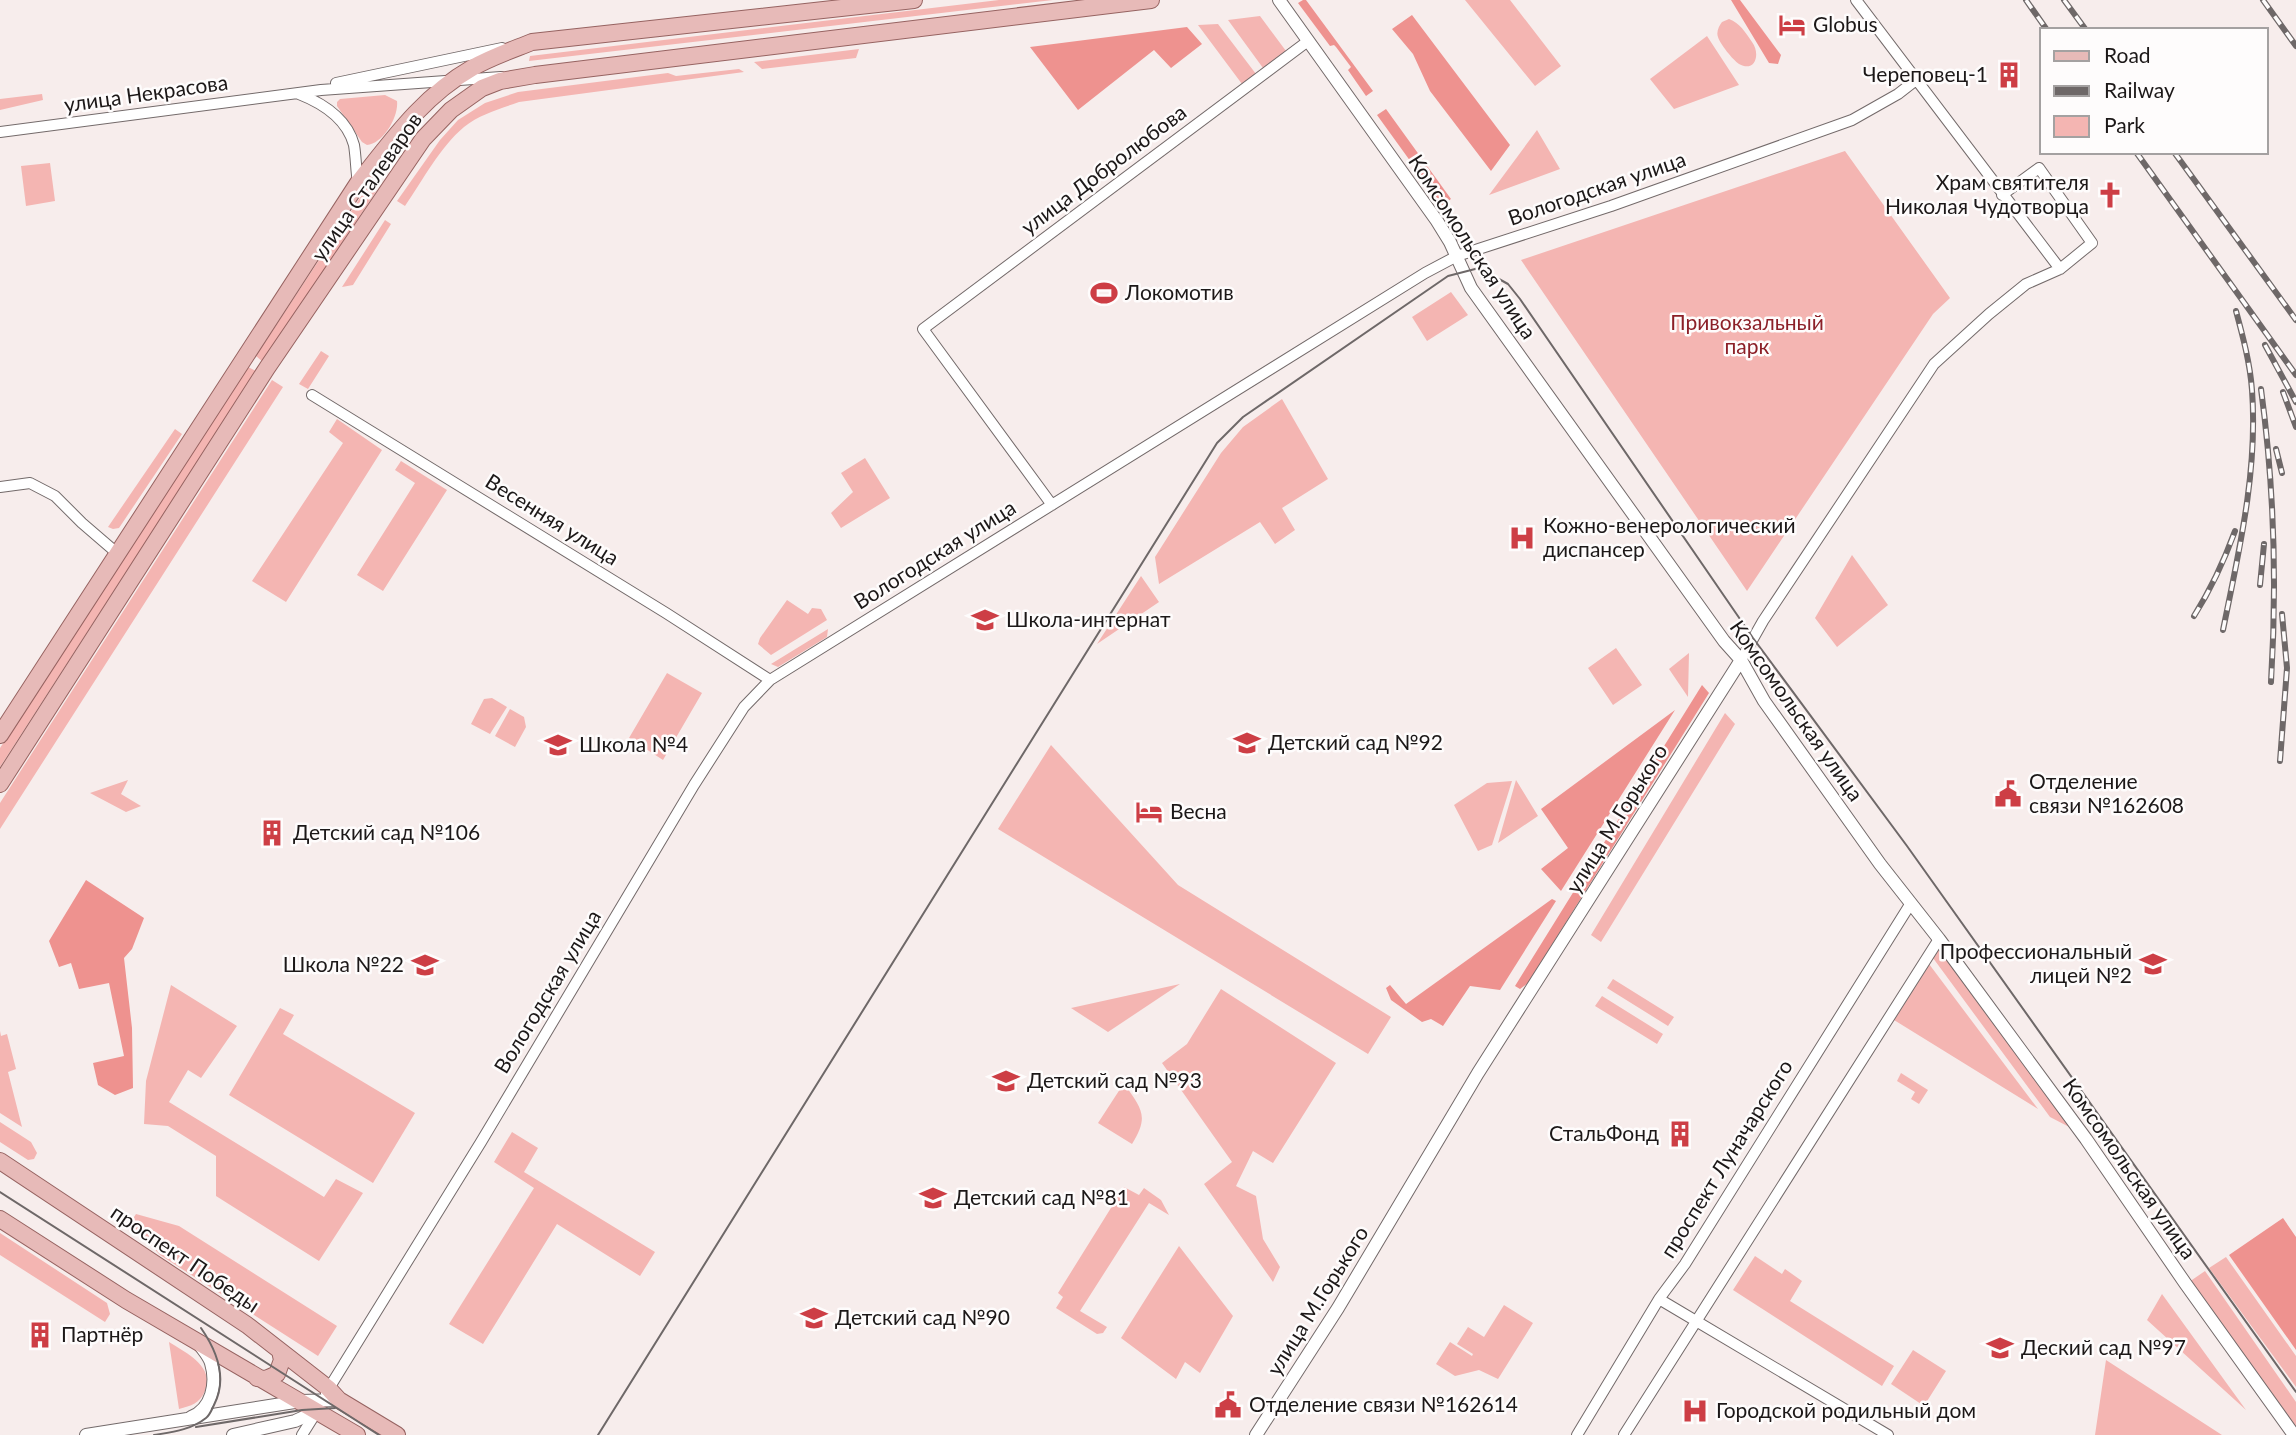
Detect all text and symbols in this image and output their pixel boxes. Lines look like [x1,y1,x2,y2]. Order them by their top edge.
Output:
hotel icon: Globus [1777,10,1807,40]
place label: Globus [1813,11,1878,36]
legend [2040,28,2268,154]
text: Road [2104,42,2151,67]
building icon: Череповец-1 [1994,60,2024,90]
place label: Череповец-1 [1863,61,1988,86]
street label: улица Некрасова [62,69,229,116]
text: Railway [2104,77,2175,102]
street label: улица Добролюбова [1016,99,1190,239]
street label: улица Сталеваров [305,107,426,265]
text: Park [2104,112,2145,137]
street label: Вологодская улица [1504,145,1689,230]
street label: Комсомольская улица [1404,149,1542,343]
place label: Храм святителя Николая Чудотворца [1885,169,2089,218]
church icon: Храм святителя Николая Чудотворца [2095,180,2125,210]
sports icon: Локомотив [1089,278,1119,308]
place label: Локомотив [1124,279,1234,304]
park label: Привокзальный парк [1670,309,1824,358]
street label: Весенняя улица [481,468,624,570]
street label: Вологодская улица [849,494,1020,614]
place label: Кожно-венерологический диспансер [1543,512,1796,561]
hospital icon: Кожно-венерологический диспансер [1507,523,1537,553]
school or university icon: Школа-интернат [970,605,1000,635]
place label: Школа-интернат [1006,606,1171,631]
street label: Комсомольская улица [1725,615,1869,805]
school or university icon: Детский сад №92 [1232,728,1262,758]
place label: Детский сад №92 [1268,729,1443,754]
school or university icon: Школа №4 [543,730,573,760]
place label: Школа №4 [579,731,688,756]
street label: улица М.Горького [1560,739,1672,897]
place label: Отделение связи №162608 [2029,768,2184,817]
public building icon: Отделение связи №162608 [1993,779,2023,809]
hotel icon: Весна [1134,797,1164,827]
place label: Весна [1170,798,1227,823]
building icon: Детский сад №106 [257,818,287,848]
place label: Детский сад №106 [293,819,480,844]
street label: Вологодская улица [488,905,605,1077]
place label: Профессиональный лицей №2 [1940,938,2132,987]
school or university icon: Профессиональный лицей №2 [2138,949,2168,979]
school or university icon: Школа №22 [410,950,440,980]
place label: Школа №22 [283,951,404,976]
street label: проспект Луначарского [1654,1054,1797,1262]
school or university icon: Детский сад №93 [991,1066,1021,1096]
place label: Детский сад №93 [1027,1067,1202,1092]
street label: Комсомольская улица [2058,1073,2202,1263]
building icon: СтальФонд [1665,1119,1695,1149]
place label: СтальФонд [1549,1120,1659,1145]
school or university icon: Детский сад №81 [918,1183,948,1213]
place label: Детский сад №81 [954,1184,1129,1209]
street label: проспект Победы [107,1199,265,1317]
street label: улица М.Горького [1261,1221,1373,1379]
school or university icon: Детский сад №90 [799,1303,829,1333]
place label: Детский сад №90 [835,1304,1010,1329]
building icon: Партнёр [25,1320,55,1350]
place label: Партнёр [61,1321,143,1346]
school or university icon: Деский сад №97 [1985,1333,2015,1363]
place label: Деский сад №97 [2021,1334,2186,1359]
public building icon: Отделение связи №162614 [1213,1390,1243,1420]
place label: Отделение связи №162614 [1249,1391,1518,1416]
hospital icon: Городской родильный дом [1680,1396,1710,1426]
place label: Городской родильный дом [1716,1397,1976,1422]

